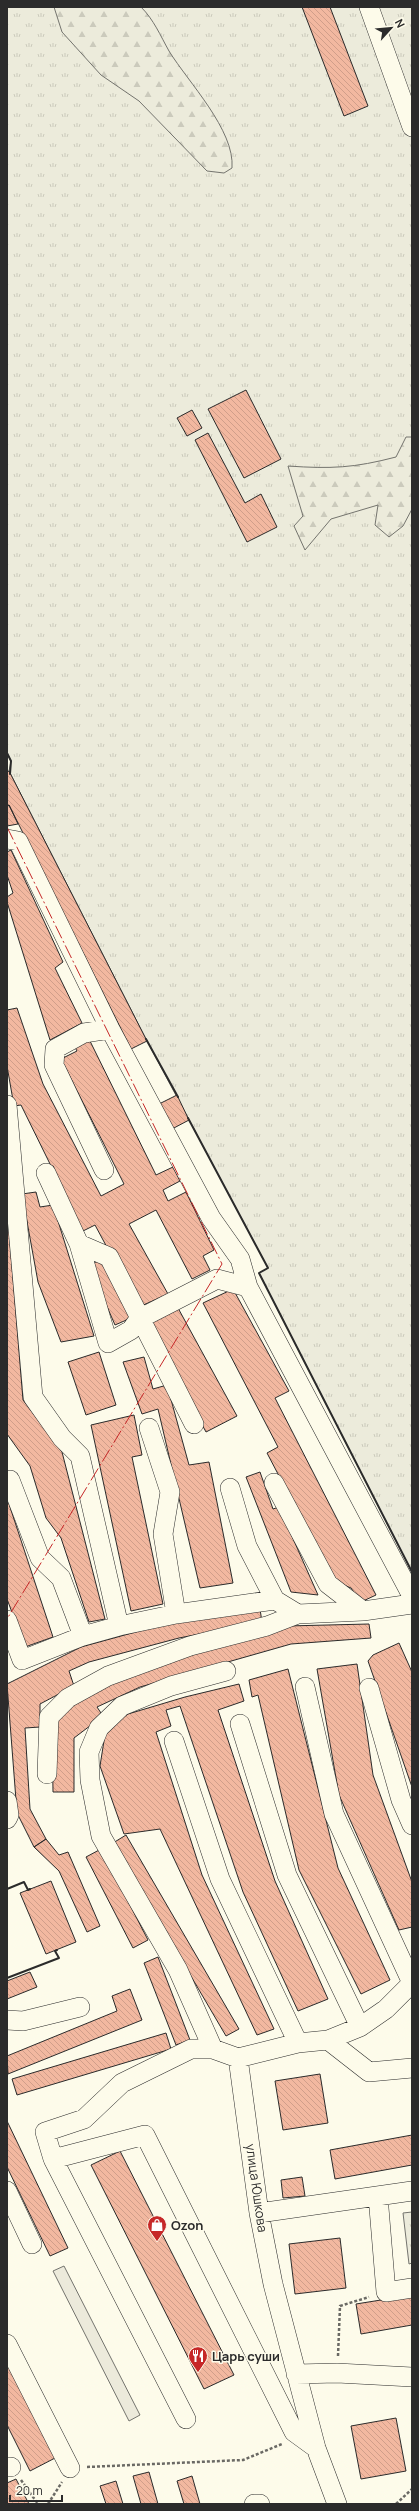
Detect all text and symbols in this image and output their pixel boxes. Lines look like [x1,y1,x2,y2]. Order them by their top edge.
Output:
north arrow [371,8,411,48]
text: N [392,16,409,30]
street label: улица Юшкова [242,2143,272,2233]
shop icon: Ozon [146,2214,168,2242]
place label: Ozon [171,2216,203,2234]
restaurant icon: Царь суши [187,2345,209,2373]
place label: Царь суши [212,2347,280,2365]
scale bar [10,2477,62,2503]
text: 20 m [16,2482,43,2499]

